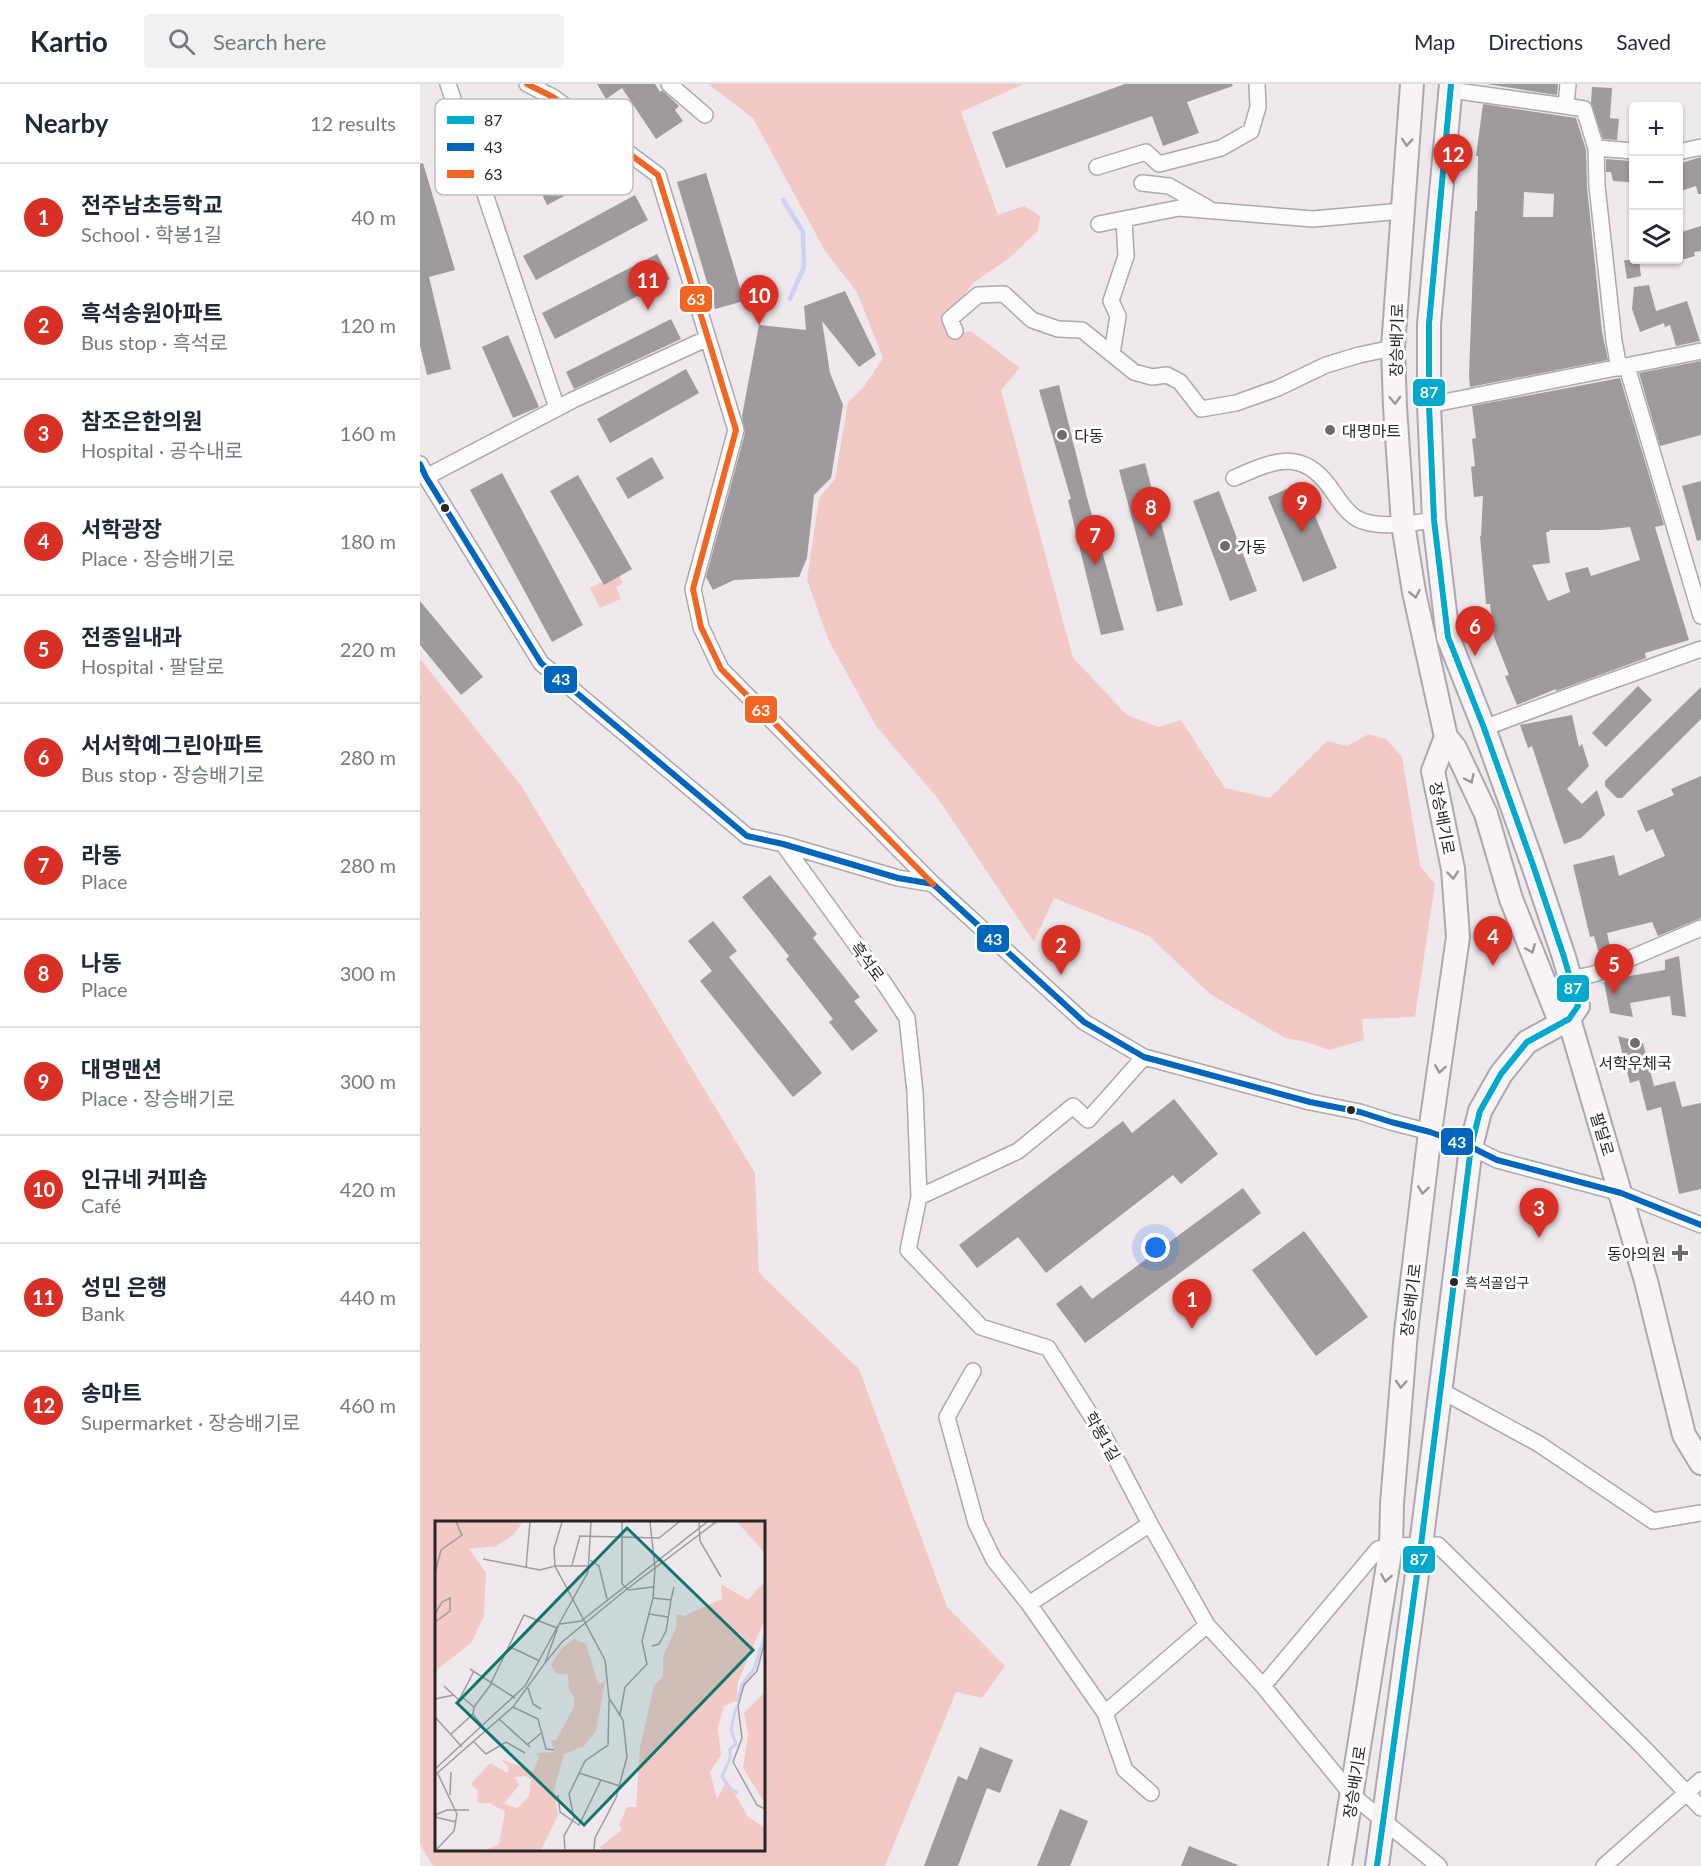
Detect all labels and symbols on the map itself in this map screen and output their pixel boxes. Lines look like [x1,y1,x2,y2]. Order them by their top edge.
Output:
legend [435,99,633,195]
text: 87 [484,110,503,129]
pin: 12 [1434,135,1472,184]
text: 43 [484,137,503,156]
one-way arrow [1401,138,1414,147]
text: 63 [484,164,503,183]
pin: 11 [628,260,668,310]
pin: 10 [740,276,778,325]
line badge: 63 [679,285,713,313]
text: 63 [687,289,705,308]
street label: 장승배기로 [1386,303,1406,377]
line badge: 87 [1412,378,1446,407]
text: 87 [1420,382,1438,401]
one-way arrow [1389,395,1401,404]
place label: 대명마트 [1342,421,1401,440]
marker: 대명마트 [1323,423,1337,437]
place label: 다동 [1074,426,1104,445]
marker: 다동 [1055,428,1069,442]
pin: 9 [1282,482,1322,532]
pin: 8 [1132,488,1170,537]
unlabelled marker [439,502,451,514]
pin: 7 [1076,516,1114,565]
place label: 가동 [1237,537,1267,556]
marker: 가동 [1218,539,1232,553]
one-way arrow [1408,588,1421,598]
pin: 6 [1456,606,1494,656]
line badge: 43 [543,665,578,694]
text: 43 [552,669,570,688]
line badge: 63 [744,695,778,724]
text: 63 [752,700,770,719]
one-way arrow [1462,772,1474,783]
street label: 장승배기로 [1427,780,1459,856]
one-way arrow [1446,871,1459,880]
pin: 4 [1474,916,1512,966]
line badge: 43 [976,924,1010,953]
pin: 2 [1042,926,1080,975]
text: 43 [984,929,1002,948]
street label: 흑석로 [847,938,889,985]
one-way arrow [1524,943,1536,954]
pin: 5 [1594,944,1634,994]
line badge: 87 [1556,974,1590,1003]
text: 87 [1564,978,1582,997]
marker: 서학우체국 [1628,1036,1642,1050]
place label: 서학우체국 [1598,1053,1672,1072]
one-way arrow [1435,1064,1447,1073]
unlabelled marker [1345,1104,1357,1116]
street label: 팔달로 [1587,1110,1619,1158]
line badge: 43 [1440,1127,1474,1156]
text: 43 [1448,1132,1466,1151]
one-way arrow [1417,1185,1430,1194]
pin: 3 [1520,1188,1558,1238]
your location [1141,1233,1170,1262]
place label: 동아의원 [1607,1244,1666,1263]
marker: 동아의원 [1671,1244,1689,1262]
street label: 장승배기로 [1396,1262,1424,1338]
place label: 흑석골입구 [1465,1274,1530,1291]
marker: 흑석골입구 [1448,1276,1460,1288]
pin: 1 [1172,1280,1212,1329]
one-way arrow [1395,1379,1408,1388]
street label: 학봉1길 [1081,1408,1125,1464]
inset map [435,1521,765,1851]
line badge: 87 [1402,1545,1436,1574]
text: 87 [1410,1549,1428,1568]
one-way arrow [1380,1573,1392,1582]
street label: 장승배기로 [1339,1744,1369,1820]

